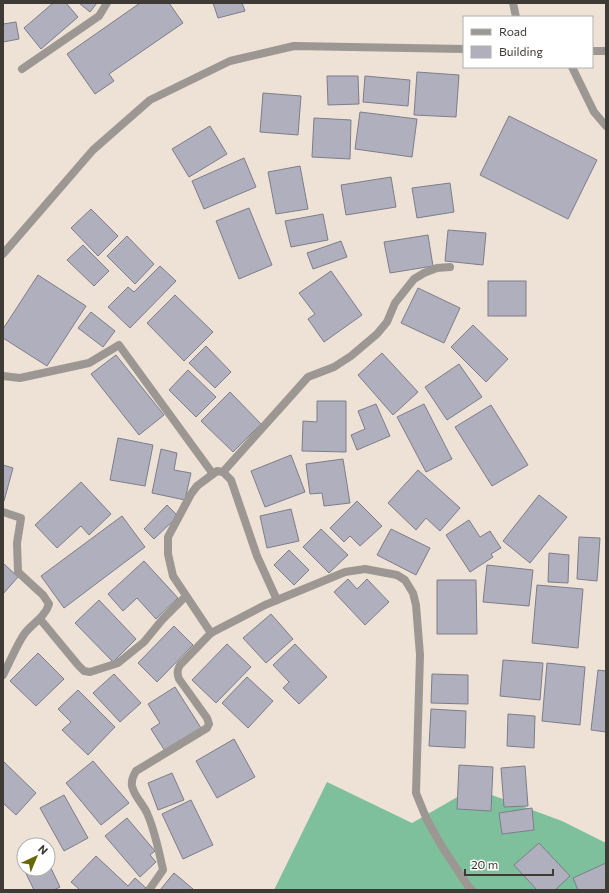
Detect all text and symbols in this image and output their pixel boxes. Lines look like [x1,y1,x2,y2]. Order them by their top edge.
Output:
legend [463,16,593,68]
text: Road [499,24,527,38]
text: Building [499,44,543,58]
north arrow [16,837,56,877]
text: N [36,842,51,857]
scale bar [465,851,553,877]
text: 20 m [471,857,498,871]

